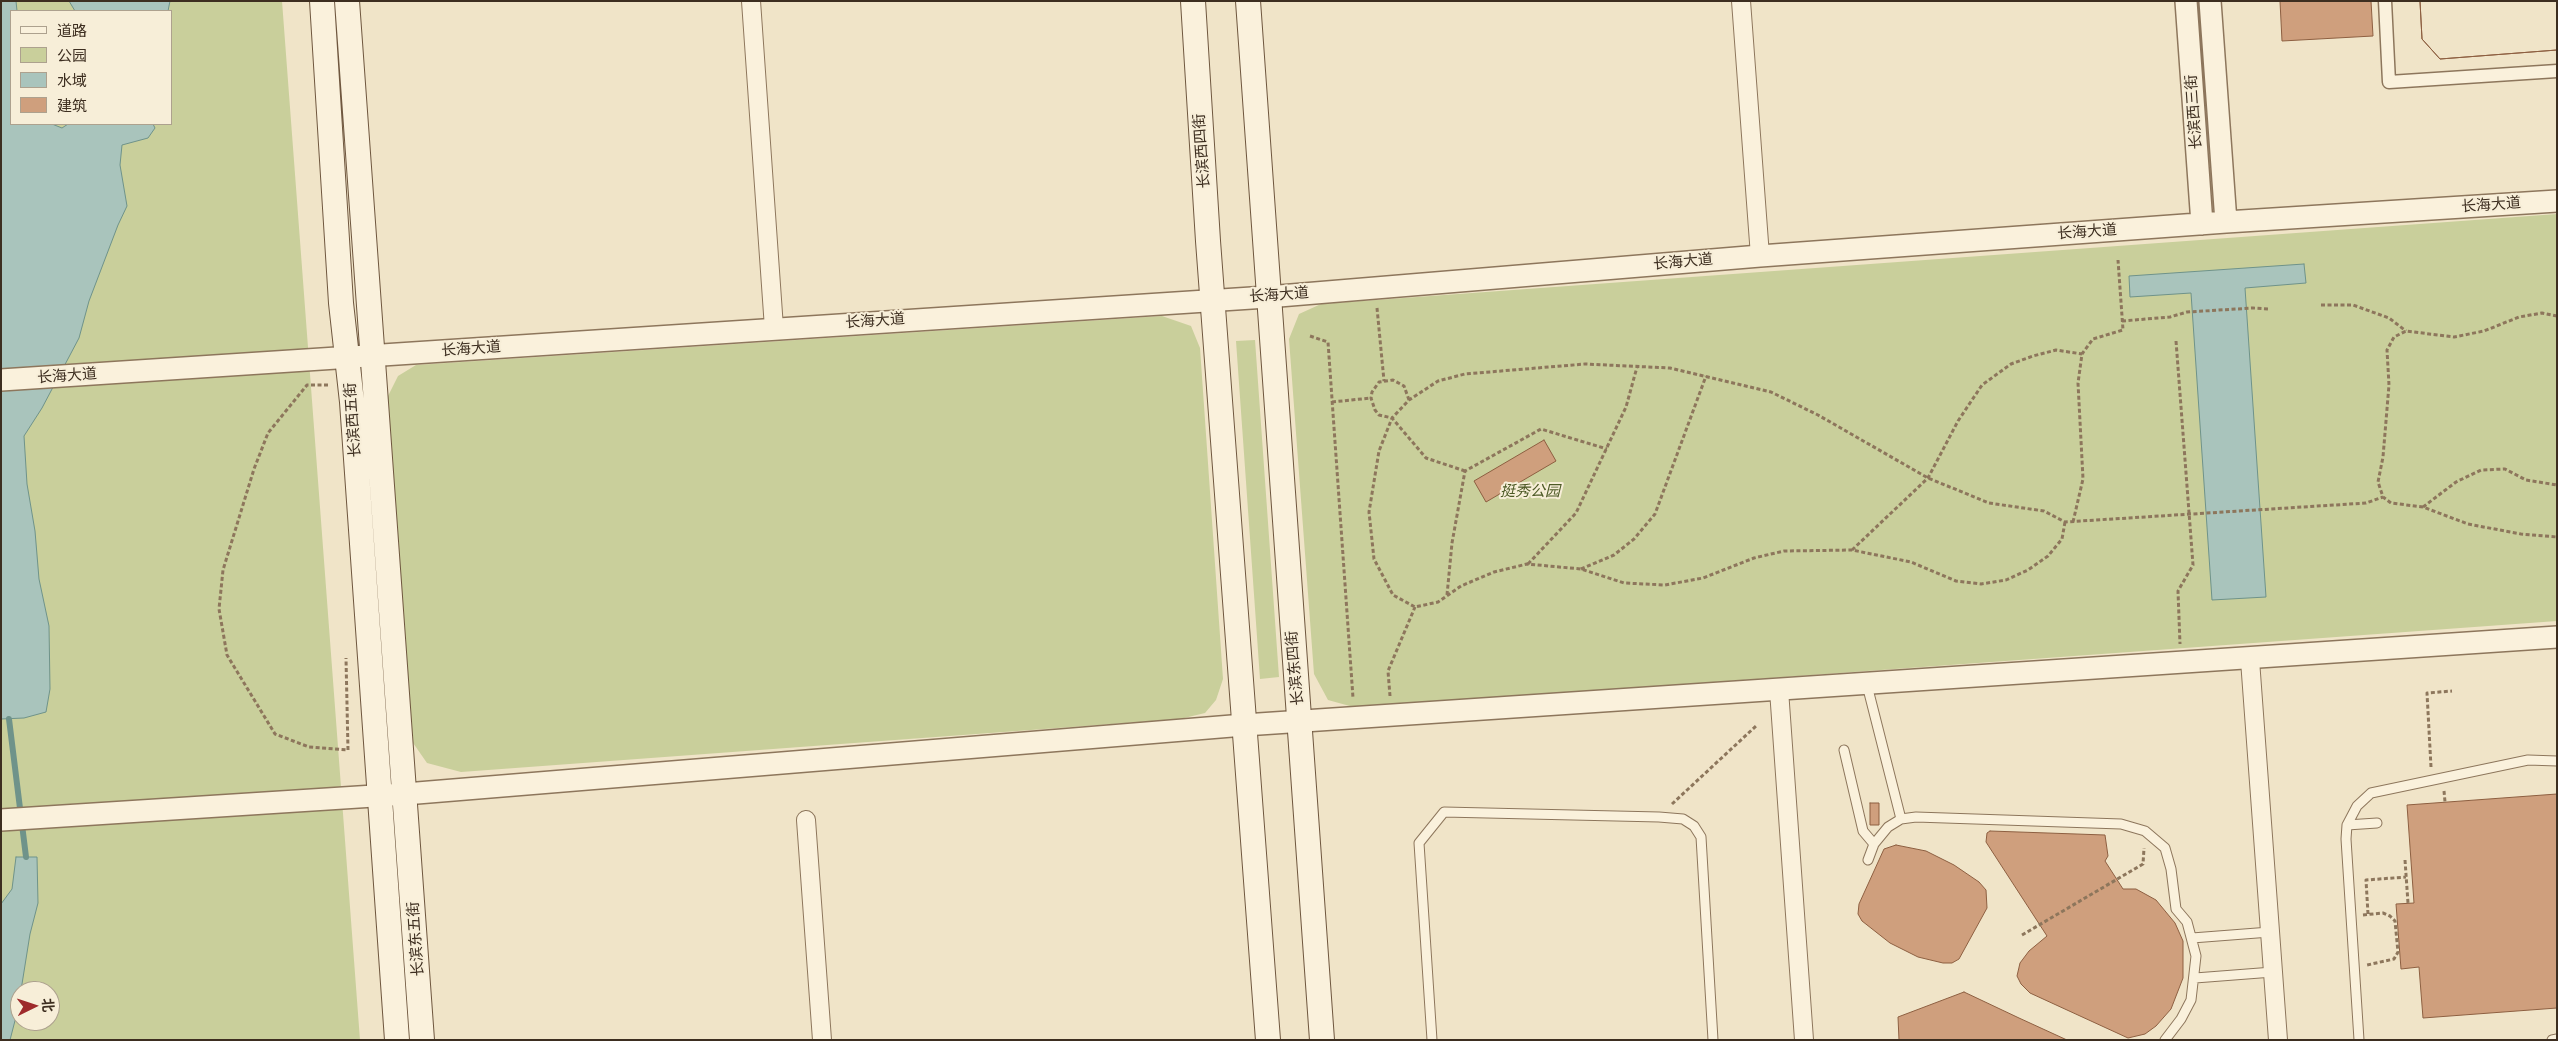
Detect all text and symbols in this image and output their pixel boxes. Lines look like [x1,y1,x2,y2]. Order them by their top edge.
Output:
legend [10,10,172,125]
text: 道路 [57,18,87,41]
text: 公园 [57,43,87,66]
text: 水域 [57,68,87,91]
street label: 长滨西三街 [2182,74,2206,150]
text: 建筑 [57,93,87,116]
street label: 长滨西四街 [1190,113,1214,189]
street label: 长海大道 [2460,194,2522,216]
street label: 长海大道 [2056,221,2118,243]
street label: 长海大道 [1652,250,1714,274]
street label: 长海大道 [1248,284,1310,306]
street label: 长海大道 [844,310,906,332]
street label: 长海大道 [440,338,502,360]
street label: 长海大道 [36,365,98,387]
street label: 长滨西五街 [341,382,365,458]
park label: 挺秀公园 [1500,483,1560,501]
street label: 长滨东四街 [1283,630,1307,706]
street label: 长滨东五街 [404,901,428,977]
north arrow [10,981,60,1031]
text: 北 [39,997,59,1013]

